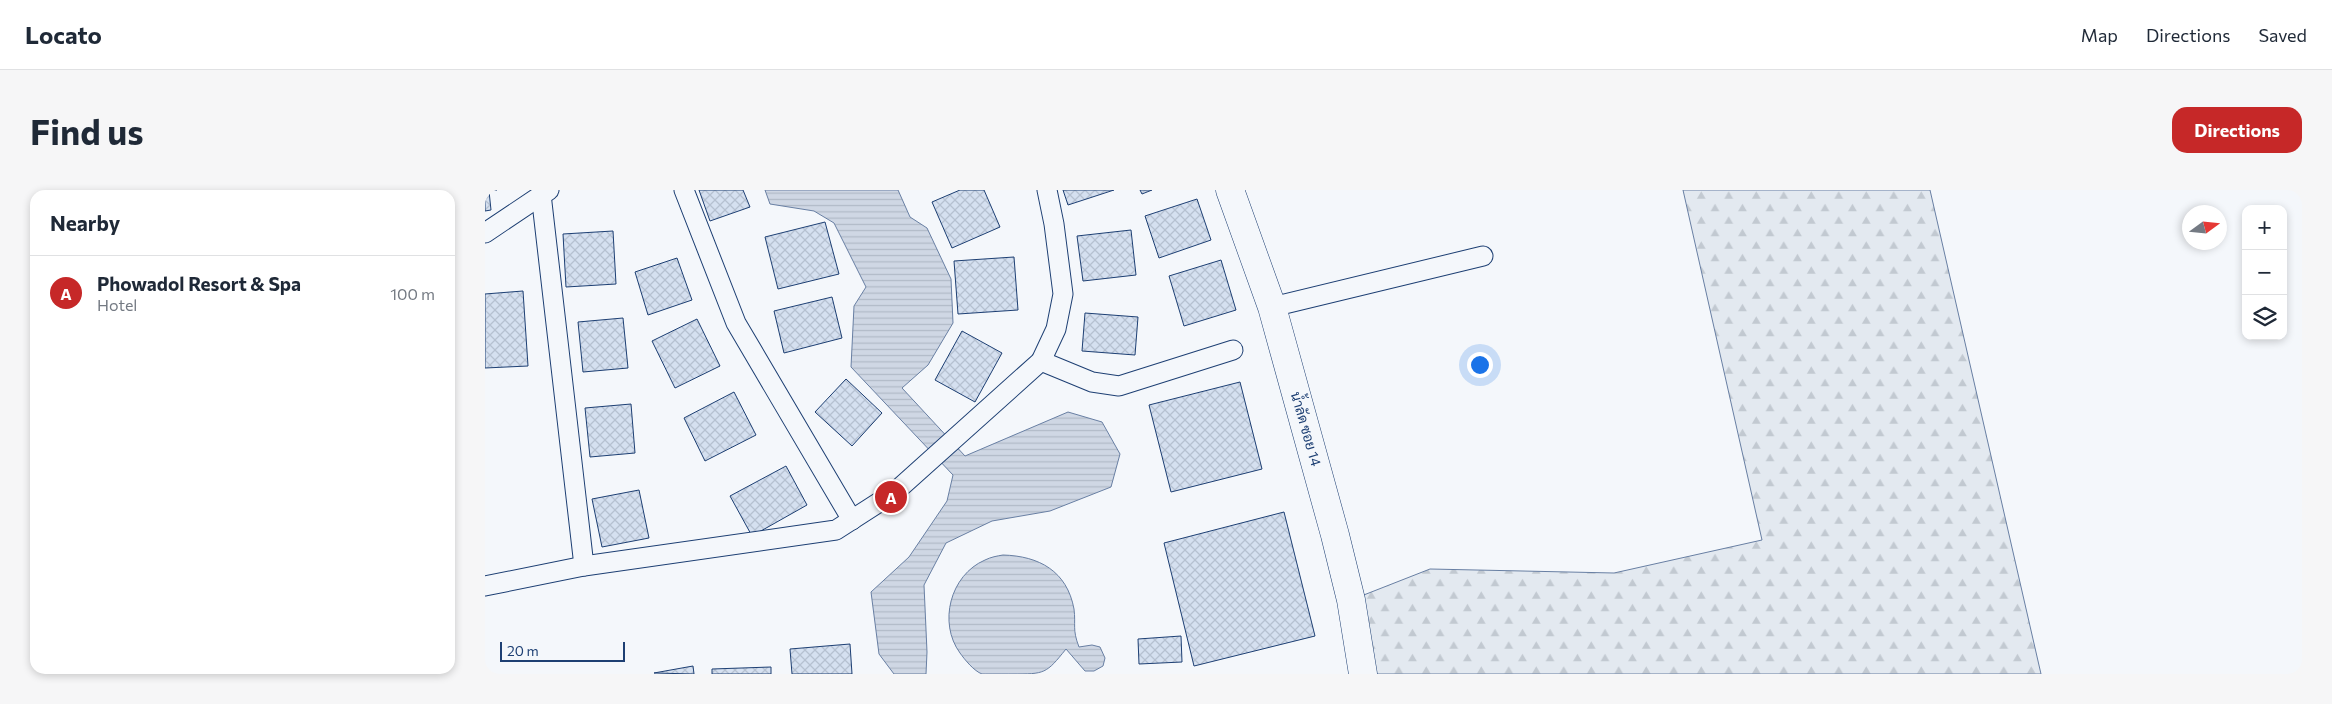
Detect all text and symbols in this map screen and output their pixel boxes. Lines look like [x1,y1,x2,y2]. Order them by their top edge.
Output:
text: Locato [25,20,102,49]
text: Map [2081,24,2118,46]
text: Directions [2146,24,2230,46]
text: Saved [2258,24,2307,46]
button: Directions [2172,107,2302,153]
text: Find us [30,109,144,152]
north arrow [2182,205,2227,250]
map controls [2242,205,2287,340]
button: + [2242,205,2287,250]
text: Nearby [50,210,120,235]
button: − [2242,250,2287,295]
text: Phowadol Resort & Spa [97,272,301,295]
text: A [60,284,72,303]
text: 100 m [390,284,435,303]
text: Hotel [97,295,137,314]
button: layers [2242,295,2287,340]
your location [1467,352,1493,378]
street label: น้ำลัด ซอย 14 [1288,389,1328,469]
pin: A [875,478,907,516]
scale bar [500,639,625,662]
text: 20 m [507,642,539,659]

